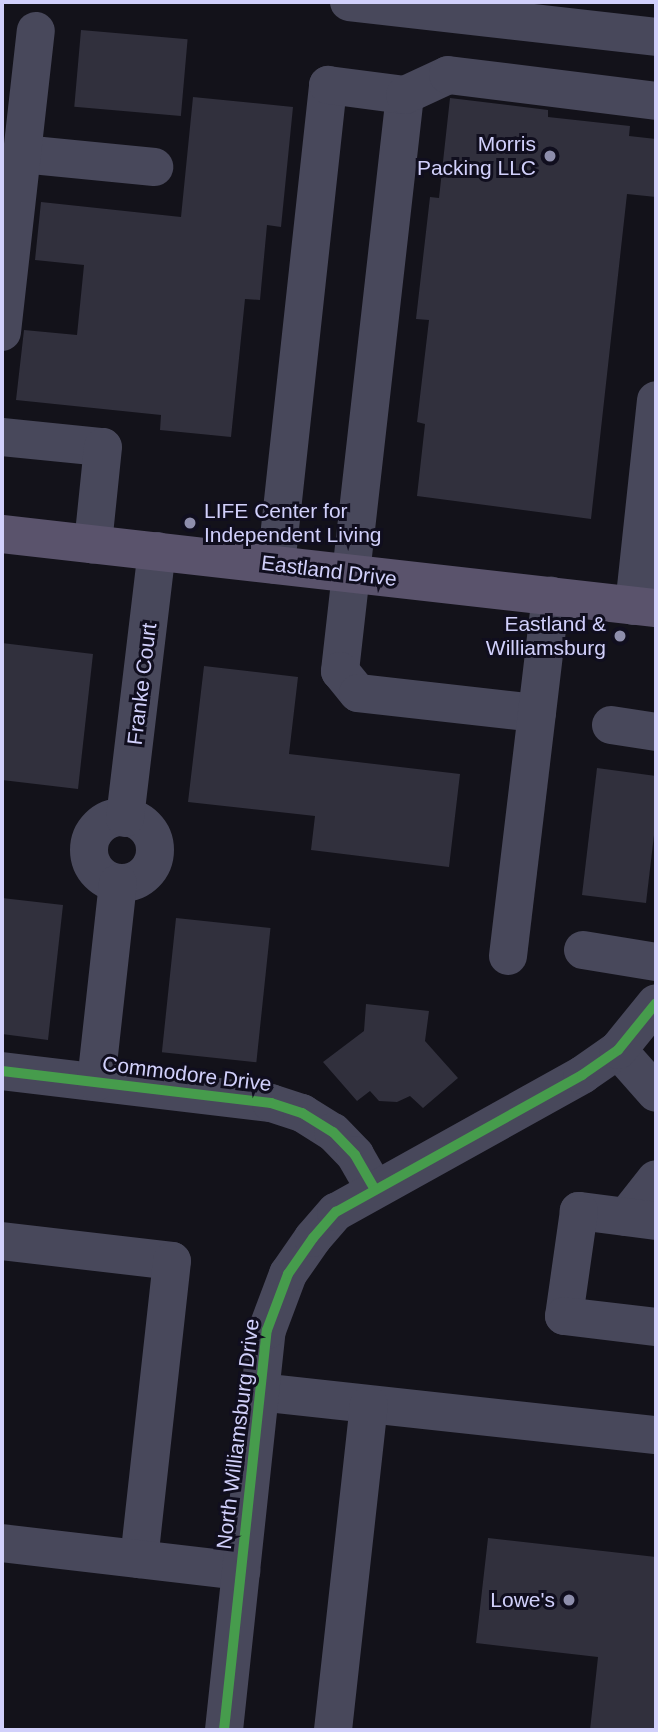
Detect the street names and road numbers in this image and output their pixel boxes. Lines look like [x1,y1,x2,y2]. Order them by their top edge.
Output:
street label: Eastland Drive [260,550,398,592]
street label: Franke Court [122,622,162,746]
street label: Commodore Drive [101,1051,273,1097]
street label: North Williamsburg Drive [211,1317,265,1551]

